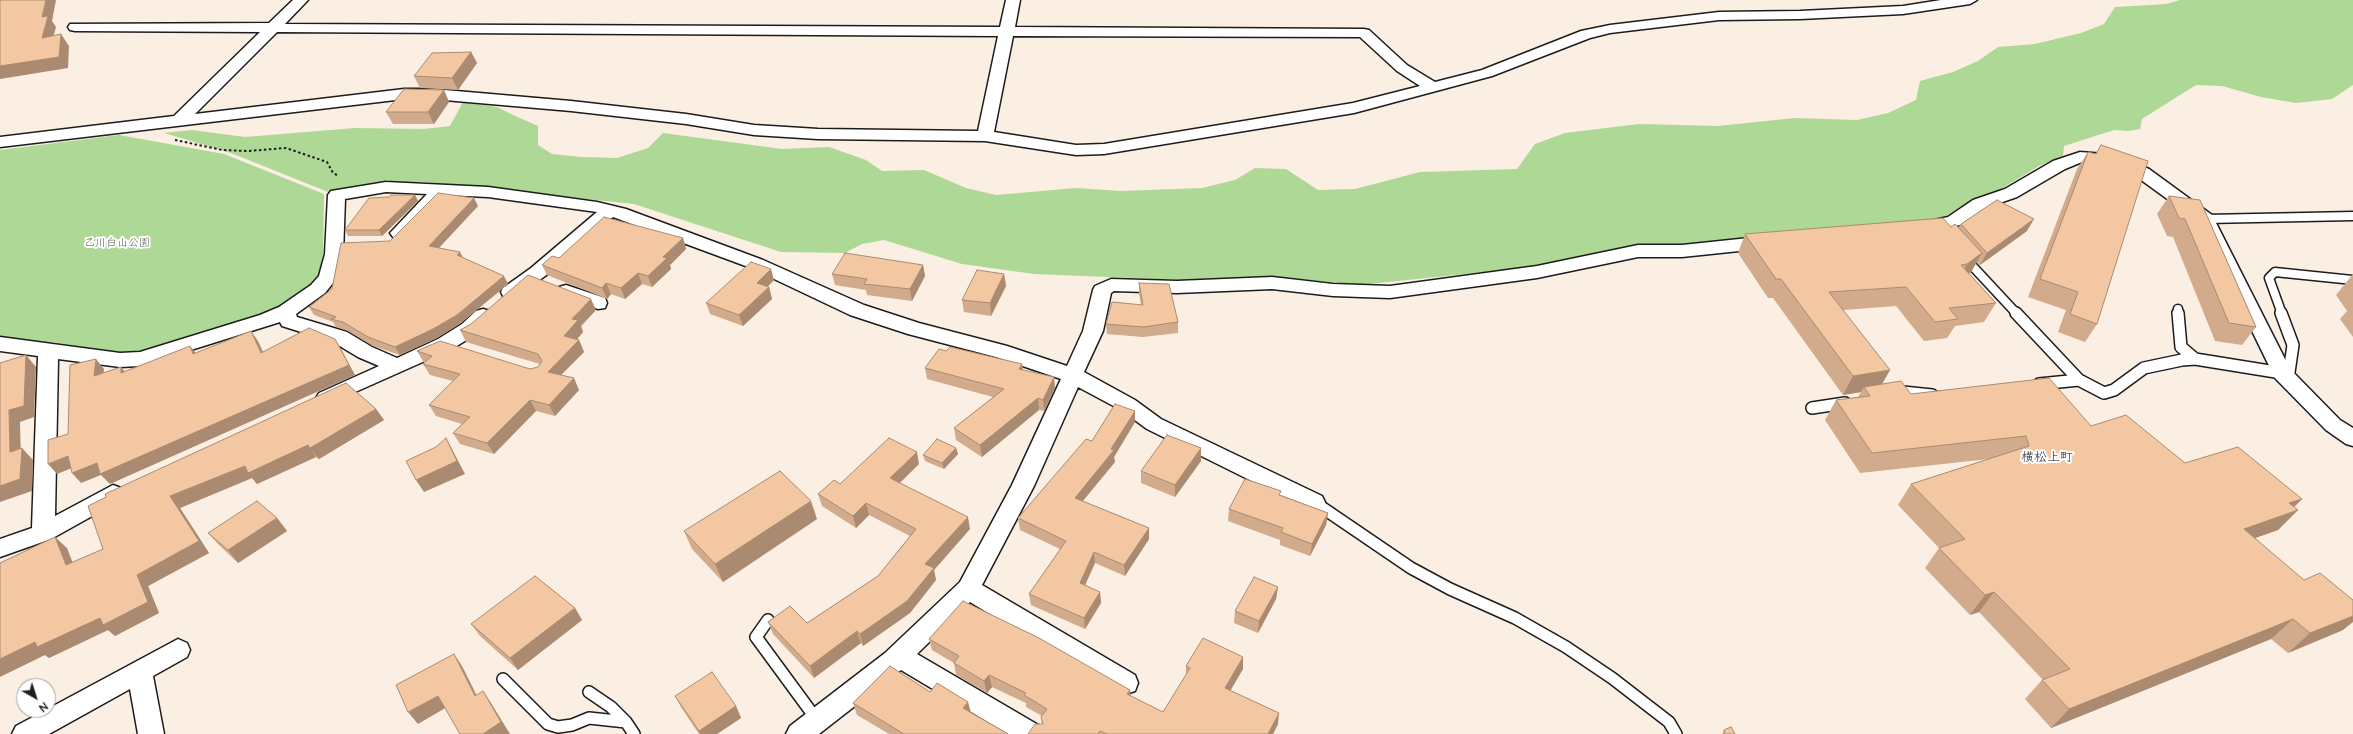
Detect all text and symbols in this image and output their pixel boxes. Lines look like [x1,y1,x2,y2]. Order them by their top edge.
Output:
park label: 乙川白山公園 [84,237,150,251]
district label: 横松上町 [2021,450,2073,466]
north arrow [16,678,56,718]
text: N [36,699,51,715]

